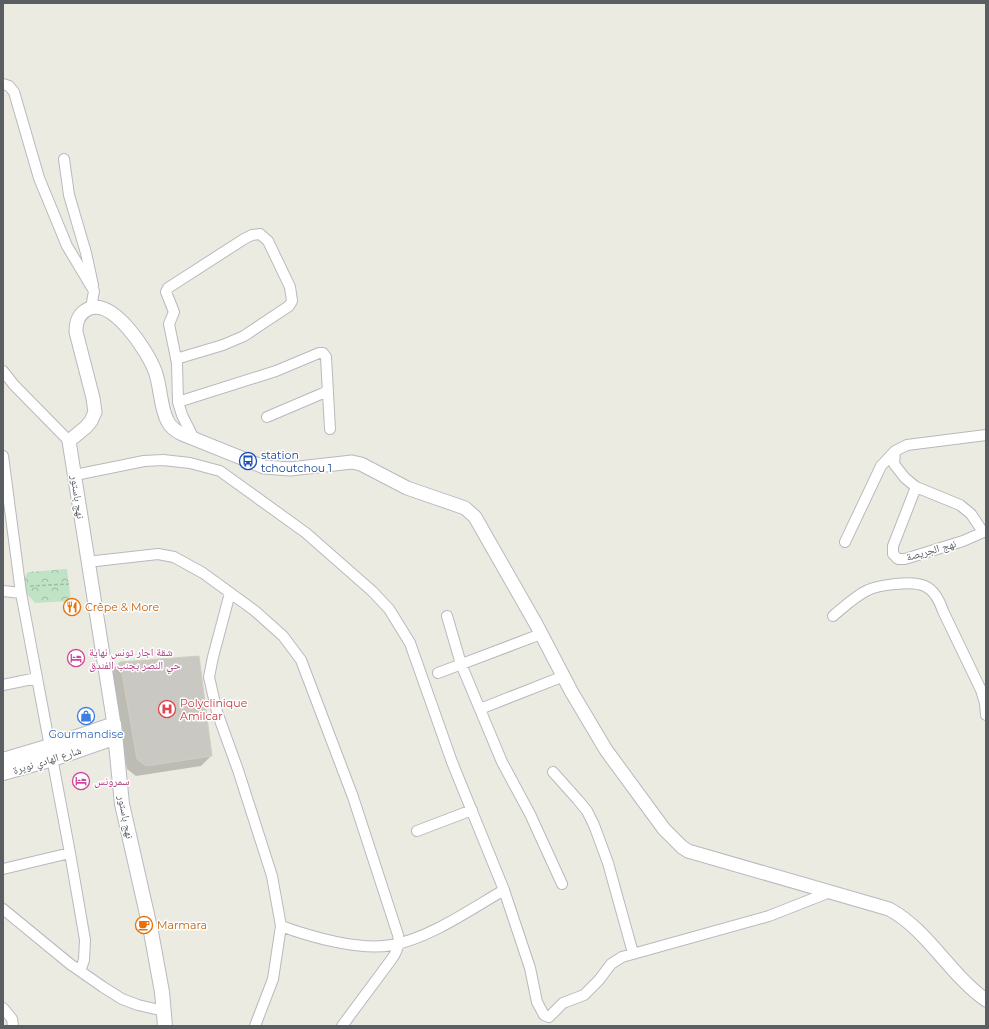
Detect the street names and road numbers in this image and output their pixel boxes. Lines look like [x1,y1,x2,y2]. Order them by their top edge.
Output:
street label: نهج باستور [68,473,88,520]
street label: نهج الجريصة [904,536,958,564]
street label: شارع الهادي نويرة [11,743,83,779]
street label: نهج باستور [115,793,137,840]

